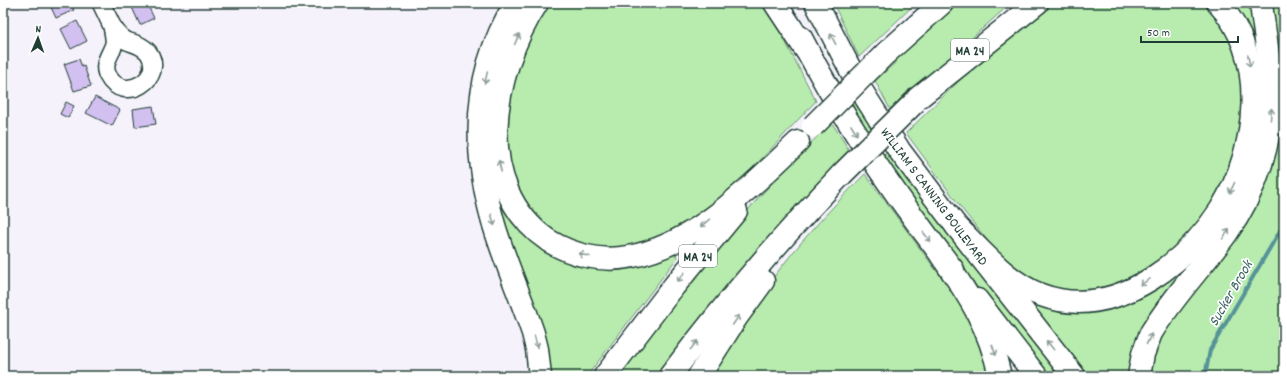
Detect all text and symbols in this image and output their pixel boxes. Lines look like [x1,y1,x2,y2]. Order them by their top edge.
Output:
north arrow [18,18,58,58]
scale bar [1141,18,1238,44]
text: N [35,22,42,38]
text: 50 m [1147,25,1170,42]
one-way arrow [829,33,836,45]
one-way arrow [514,34,522,46]
road number: MA 24 [951,39,989,61]
one-way arrow [1245,54,1253,67]
one-way arrow [481,71,489,84]
one-way arrow [1267,108,1274,121]
one-way arrow [850,124,858,135]
street label: WILLIAM S CANNING BOULEVARD [875,124,992,270]
one-way arrow [495,160,503,173]
one-way arrow [1228,182,1235,194]
one-way arrow [490,213,497,226]
one-way arrow [700,219,711,228]
one-way arrow [1222,229,1230,240]
one-way arrow [923,232,932,243]
road number: MA 24 [679,245,717,267]
one-way arrow [578,251,591,258]
water label: Sucker Brook [1204,255,1260,331]
one-way arrow [676,272,685,283]
one-way arrow [1140,278,1151,286]
one-way arrow [731,314,740,325]
one-way arrow [1146,333,1153,345]
one-way arrow [532,335,540,348]
one-way arrow [690,340,698,351]
one-way arrow [1045,340,1054,351]
one-way arrow [991,344,998,357]

